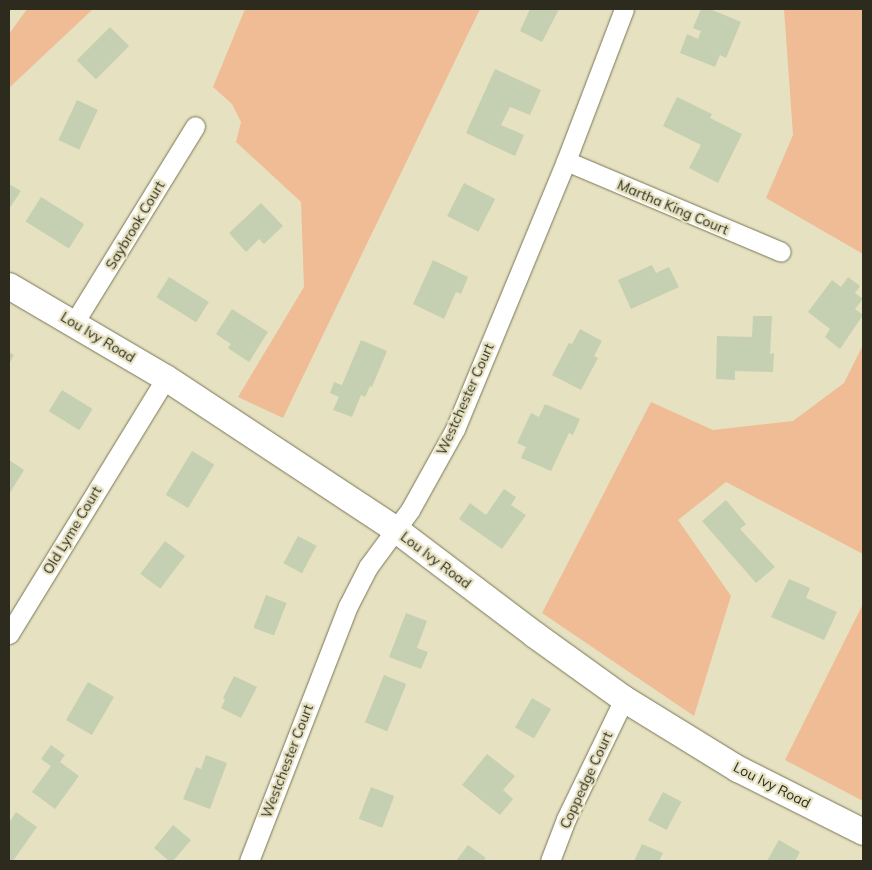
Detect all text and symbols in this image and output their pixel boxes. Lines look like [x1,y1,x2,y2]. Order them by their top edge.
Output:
street label: Martha King Court [615,176,731,238]
street label: Saybrook Court [102,178,168,272]
street label: Lou Ivy Road [58,308,138,366]
street label: Westchester Court [433,341,497,457]
street label: Old Lyme Court [39,483,105,577]
street label: Lou Ivy Road [397,528,475,592]
street label: Westchester Court [258,702,316,820]
street label: Coppedge Court [556,729,616,831]
street label: Lou Ivy Road [731,758,813,812]

